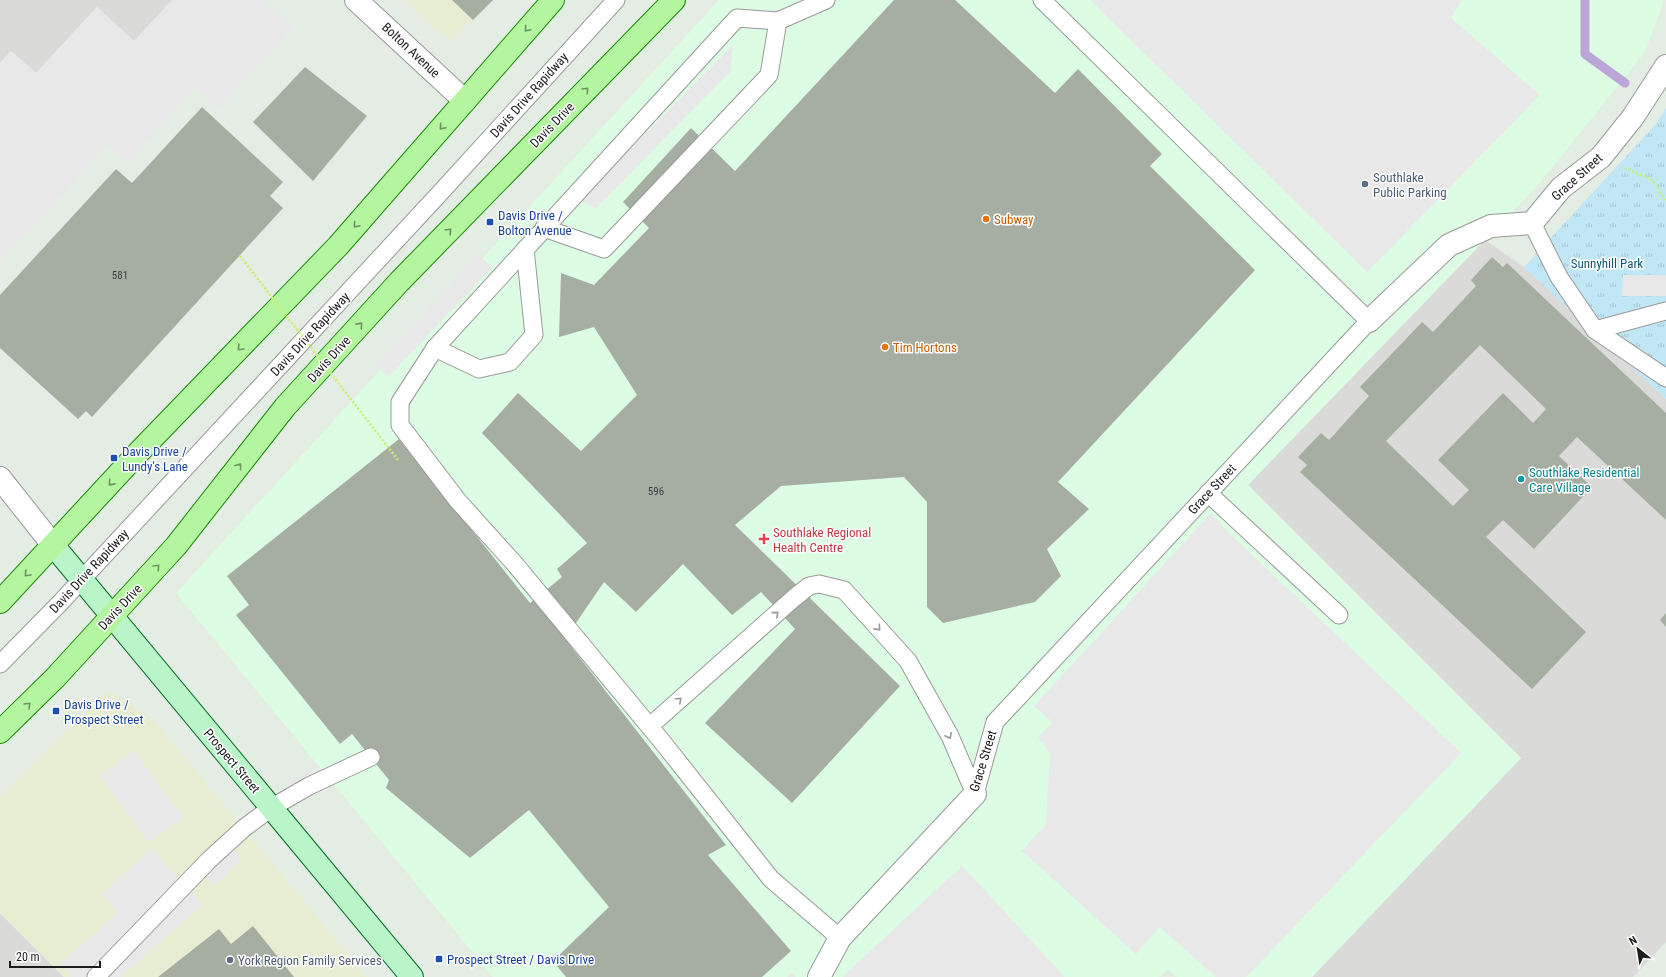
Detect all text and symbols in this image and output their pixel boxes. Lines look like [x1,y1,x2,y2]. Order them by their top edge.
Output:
street label: Bolton Avenue [379,19,443,81]
one-way arrow [525,25,532,32]
street label: Davis Drive Rapidway [487,49,571,141]
one-way arrow [581,87,588,95]
street label: Davis Drive [527,99,577,151]
one-way arrow [439,123,446,130]
street label: Grace Street [1549,150,1606,204]
place label: Southlake Public Parking [1373,170,1447,200]
marker: Southlake Public Parking [1360,179,1370,189]
place label: Davis Drive / Bolton Avenue [498,208,572,238]
place label: Subway [994,212,1034,227]
marker: Subway [981,214,991,224]
marker: Davis Drive / Bolton Avenue [485,217,495,227]
one-way arrow [354,221,361,228]
one-way arrow [444,228,452,236]
park label: Sunnyhill Park [1571,256,1643,271]
house number: 581 [112,269,128,282]
street label: Davis Drive Rapidway [267,289,353,379]
one-way arrow [355,322,362,330]
street label: Davis Drive [304,333,354,385]
place label: Tim Hortons [893,340,957,355]
marker: Tim Hortons [880,342,890,352]
one-way arrow [237,343,245,351]
place label: Davis Drive / Lundy's Lane [122,444,188,474]
marker: Davis Drive / Lundy's Lane [109,453,119,463]
street label: Grace Street [1185,461,1239,517]
one-way arrow [234,464,241,471]
place label: Southlake Residential Care Village [1529,465,1639,495]
marker: Southlake Residential Care Village [1516,474,1526,484]
one-way arrow [109,478,116,485]
house number: 596 [648,485,664,498]
place label: Southlake Regional Health Centre [773,525,871,555]
street label: Davis Drive Rapidway [46,526,132,616]
marker: Southlake Regional Health Centre [758,533,770,545]
one-way arrow [152,564,159,572]
one-way arrow [24,569,31,576]
street label: Davis Drive [95,581,145,633]
one-way arrow [771,611,779,618]
one-way arrow [874,623,881,630]
place label: Davis Drive / Prospect Street [64,697,143,727]
one-way arrow [674,697,682,705]
one-way arrow [23,702,31,710]
marker: Davis Drive / Prospect Street [51,706,61,716]
street label: Prospect Street [201,726,263,796]
street label: Grace Street [967,728,999,793]
one-way arrow [944,731,952,739]
north arrow [1618,929,1658,969]
text: N [1627,933,1640,948]
scale bar [10,943,100,969]
text: 20 m [16,950,40,964]
place label: Prospect Street / Davis Drive [447,952,594,967]
place label: York Region Family Services [238,953,382,968]
marker: Prospect Street / Davis Drive [434,954,444,964]
marker: York Region Family Services [225,955,235,965]

